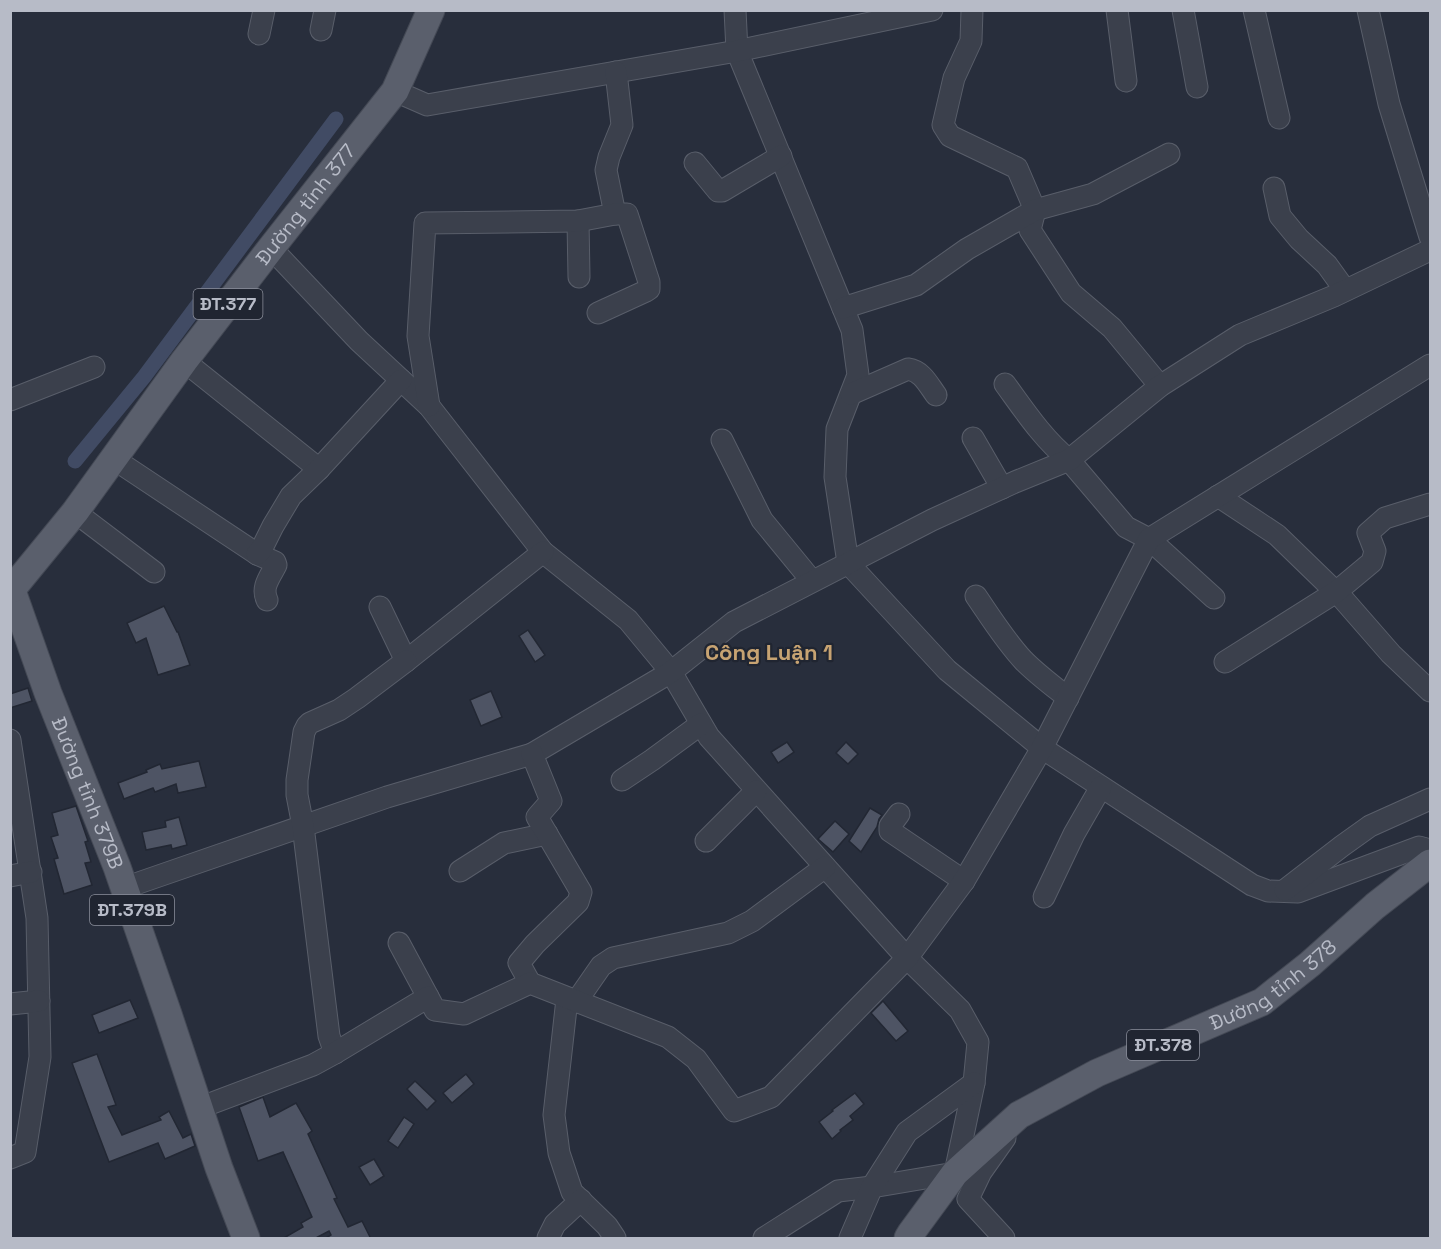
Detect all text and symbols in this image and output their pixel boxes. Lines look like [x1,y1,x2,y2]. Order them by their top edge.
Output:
street label: Đường tỉnh 377 [250,138,361,270]
road number: ĐT.377 [194,289,262,319]
district label: Công Luận 1 [705,638,833,666]
street label: Đường tỉnh 379B [46,713,129,873]
road number: ĐT.379B [90,895,174,925]
street label: Đường tỉnh 378 [1205,934,1342,1036]
road number: ĐT.378 [1127,1030,1199,1060]

